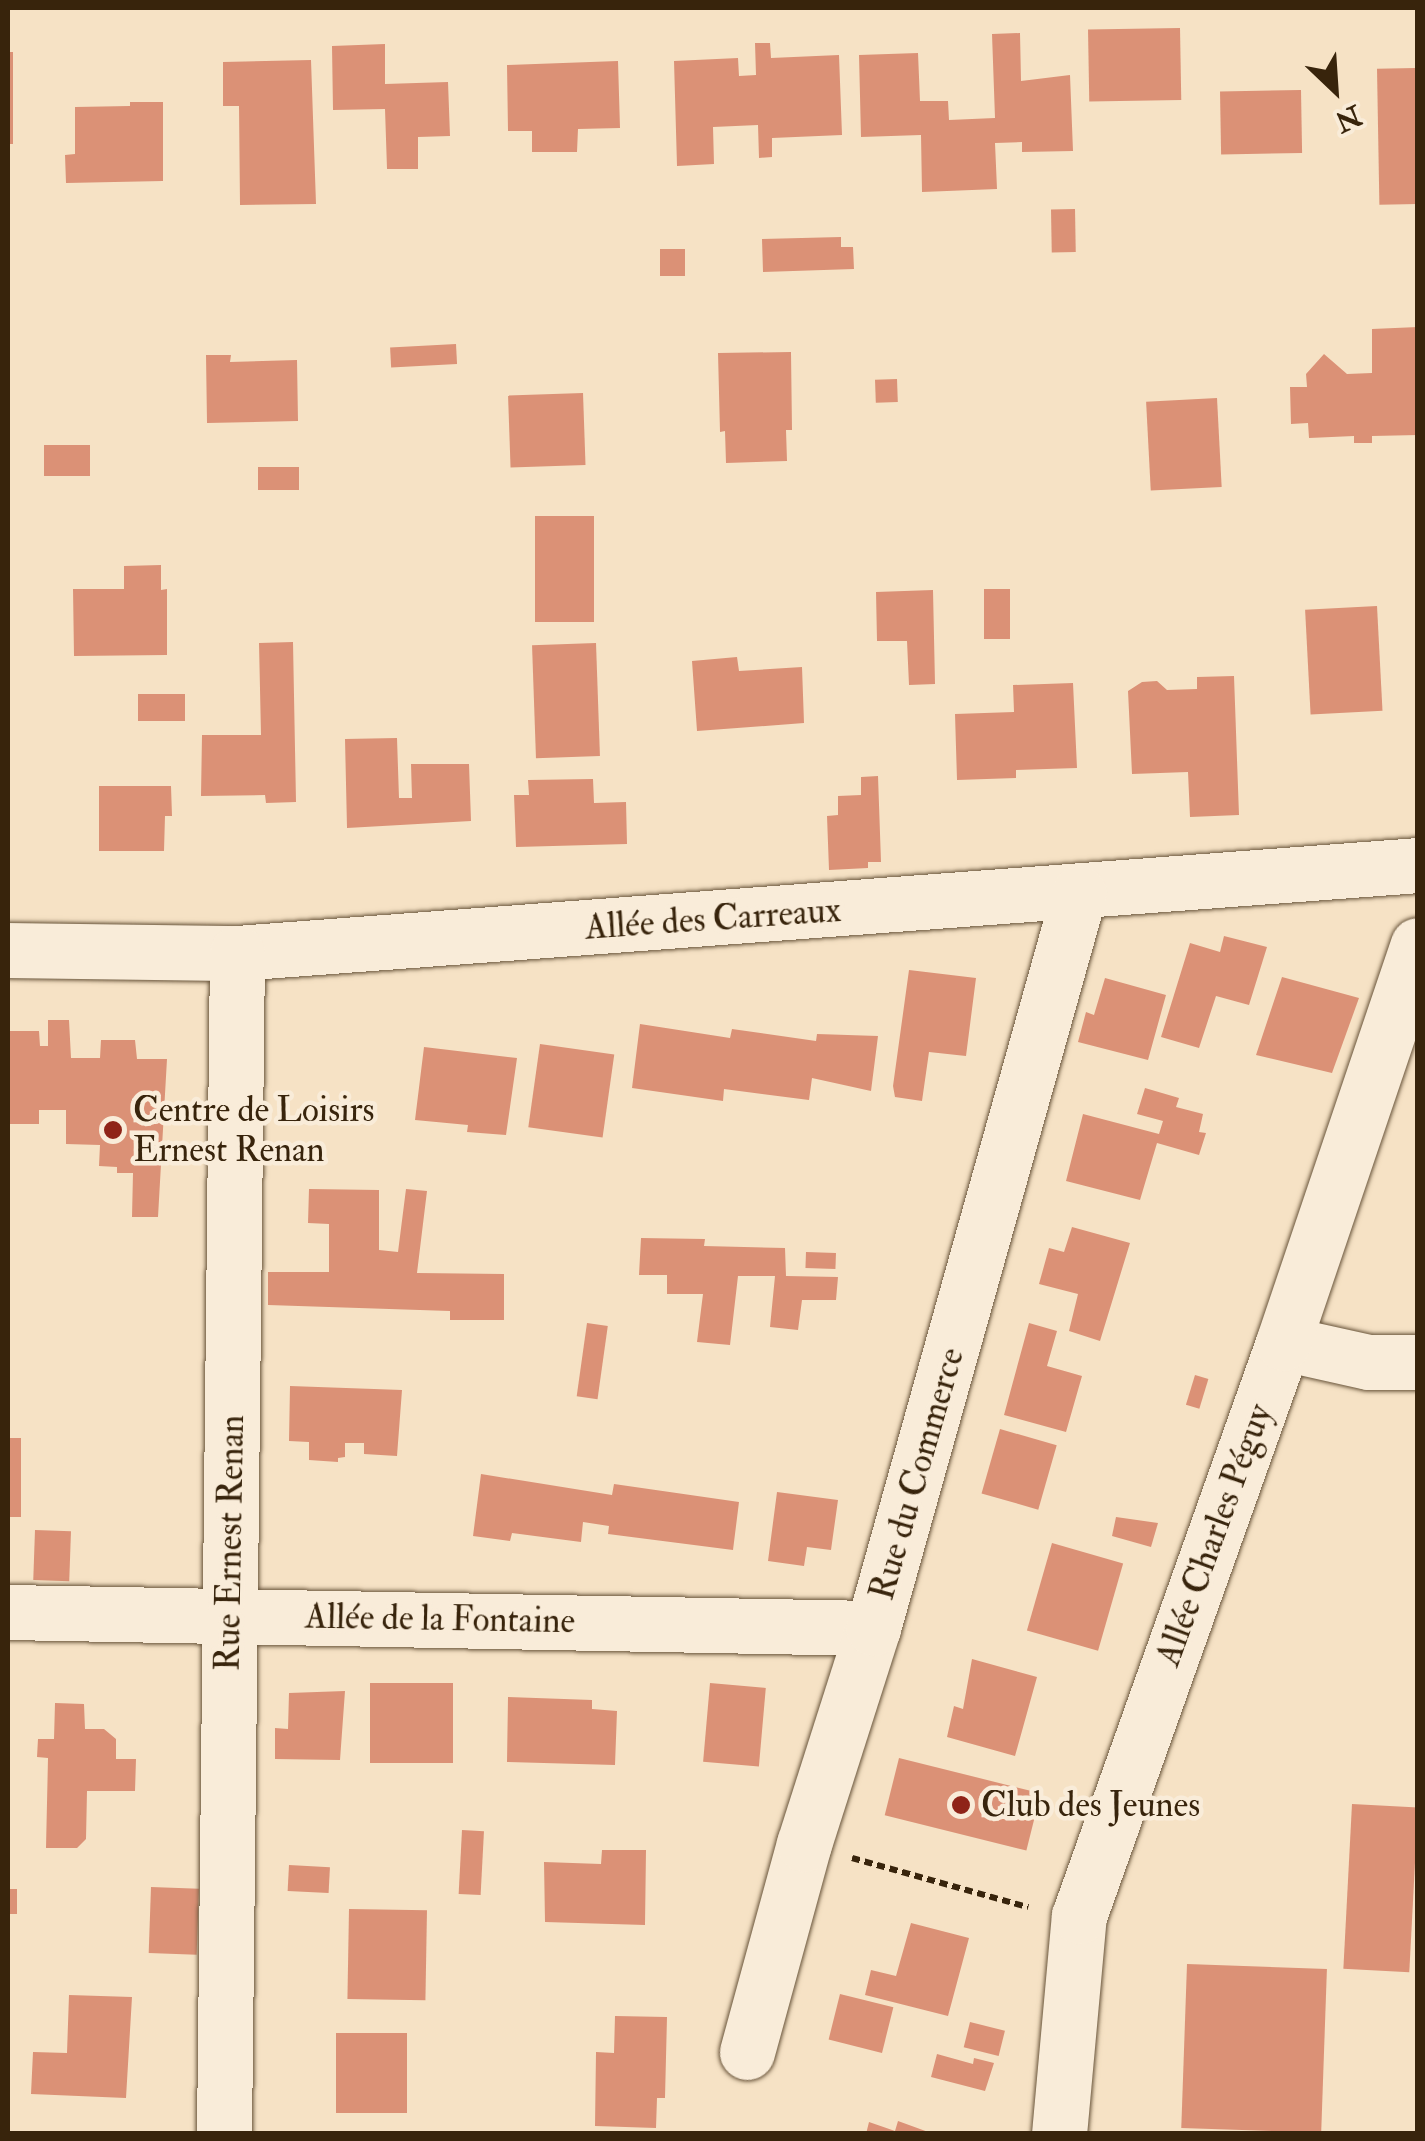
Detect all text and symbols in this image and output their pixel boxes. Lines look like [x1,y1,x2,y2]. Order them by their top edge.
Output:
north arrow [1285,40,1385,140]
text: N [1329,96,1367,139]
street label: Allée des Carreaux [584,889,842,949]
place label: Centre de Loisirs Ernest Renan [133,1089,375,1171]
marker: Centre de Loisirs Ernest Renan [102,1119,124,1141]
street label: Rue du Commerce [861,1343,973,1605]
street label: Allée Charles Péguy [1147,1398,1281,1672]
street label: Rue Ernest Renan [207,1414,253,1672]
street label: Allée de la Fontaine [305,1596,575,1642]
place label: Club des Jeunes [981,1784,1200,1826]
marker: Club des Jeunes [950,1794,972,1816]

